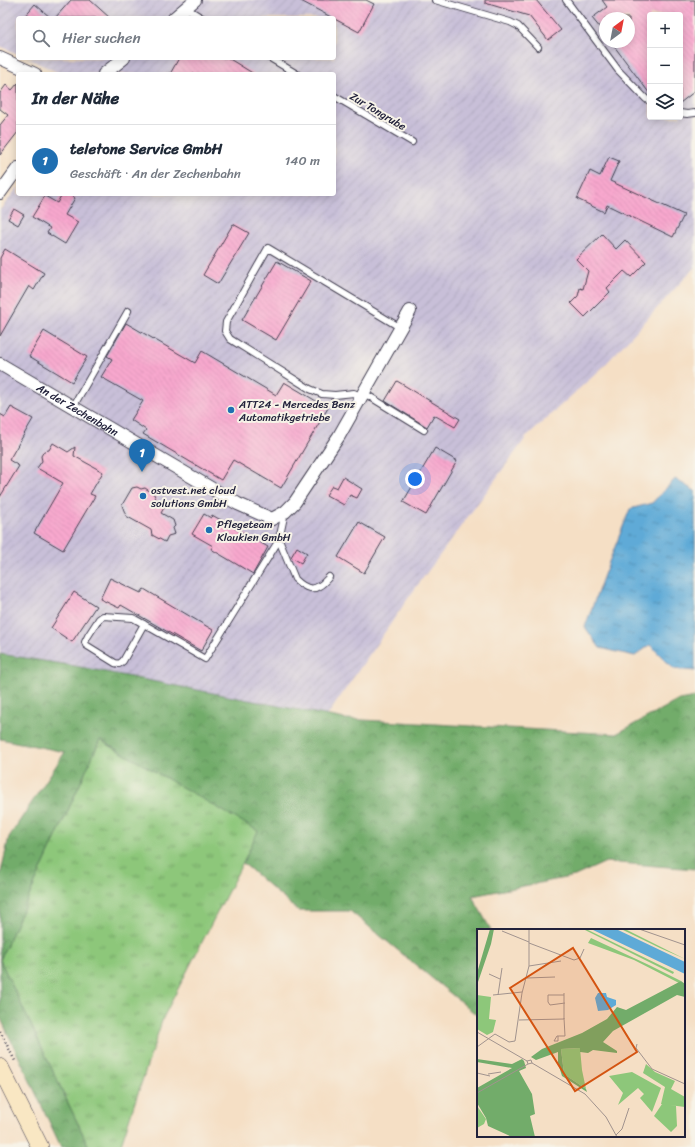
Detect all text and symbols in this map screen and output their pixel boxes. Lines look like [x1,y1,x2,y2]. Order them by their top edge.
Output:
north arrow [599,12,635,48]
map controls [647,12,683,120]
button: + [647,12,683,48]
search box [16,16,336,60]
text: Hier suchen [62,25,141,51]
icon: search [30,27,52,49]
button: − [647,48,683,84]
text: In der Nähe [32,83,119,113]
button: layers [647,84,683,120]
street label: Zur Tongrube [346,87,410,136]
text: teletone Service GmbH [70,136,222,162]
text: 1 [42,149,48,172]
text: 140 m [285,149,320,172]
text: Geschäft · An der Zechenbahn [70,162,241,185]
street label: An der Zechenbahn [32,378,122,442]
place label: ATT24 - Mercedes Benz Automatikgetriebe [238,395,356,427]
marker: ATT24 - Mercedes Benz Automatikgetriebe [226,405,236,415]
pin: 1 [129,439,155,472]
your location [405,469,425,489]
place label: ostvest.net cloud solutions GmbH [150,481,236,513]
marker: ostvest.net cloud solutions GmbH [138,491,148,501]
place label: Pflegeteam Klaukien GmbH [217,515,291,547]
marker: Pflegeteam Klaukien GmbH [204,525,214,535]
inset map [477,929,685,1137]

